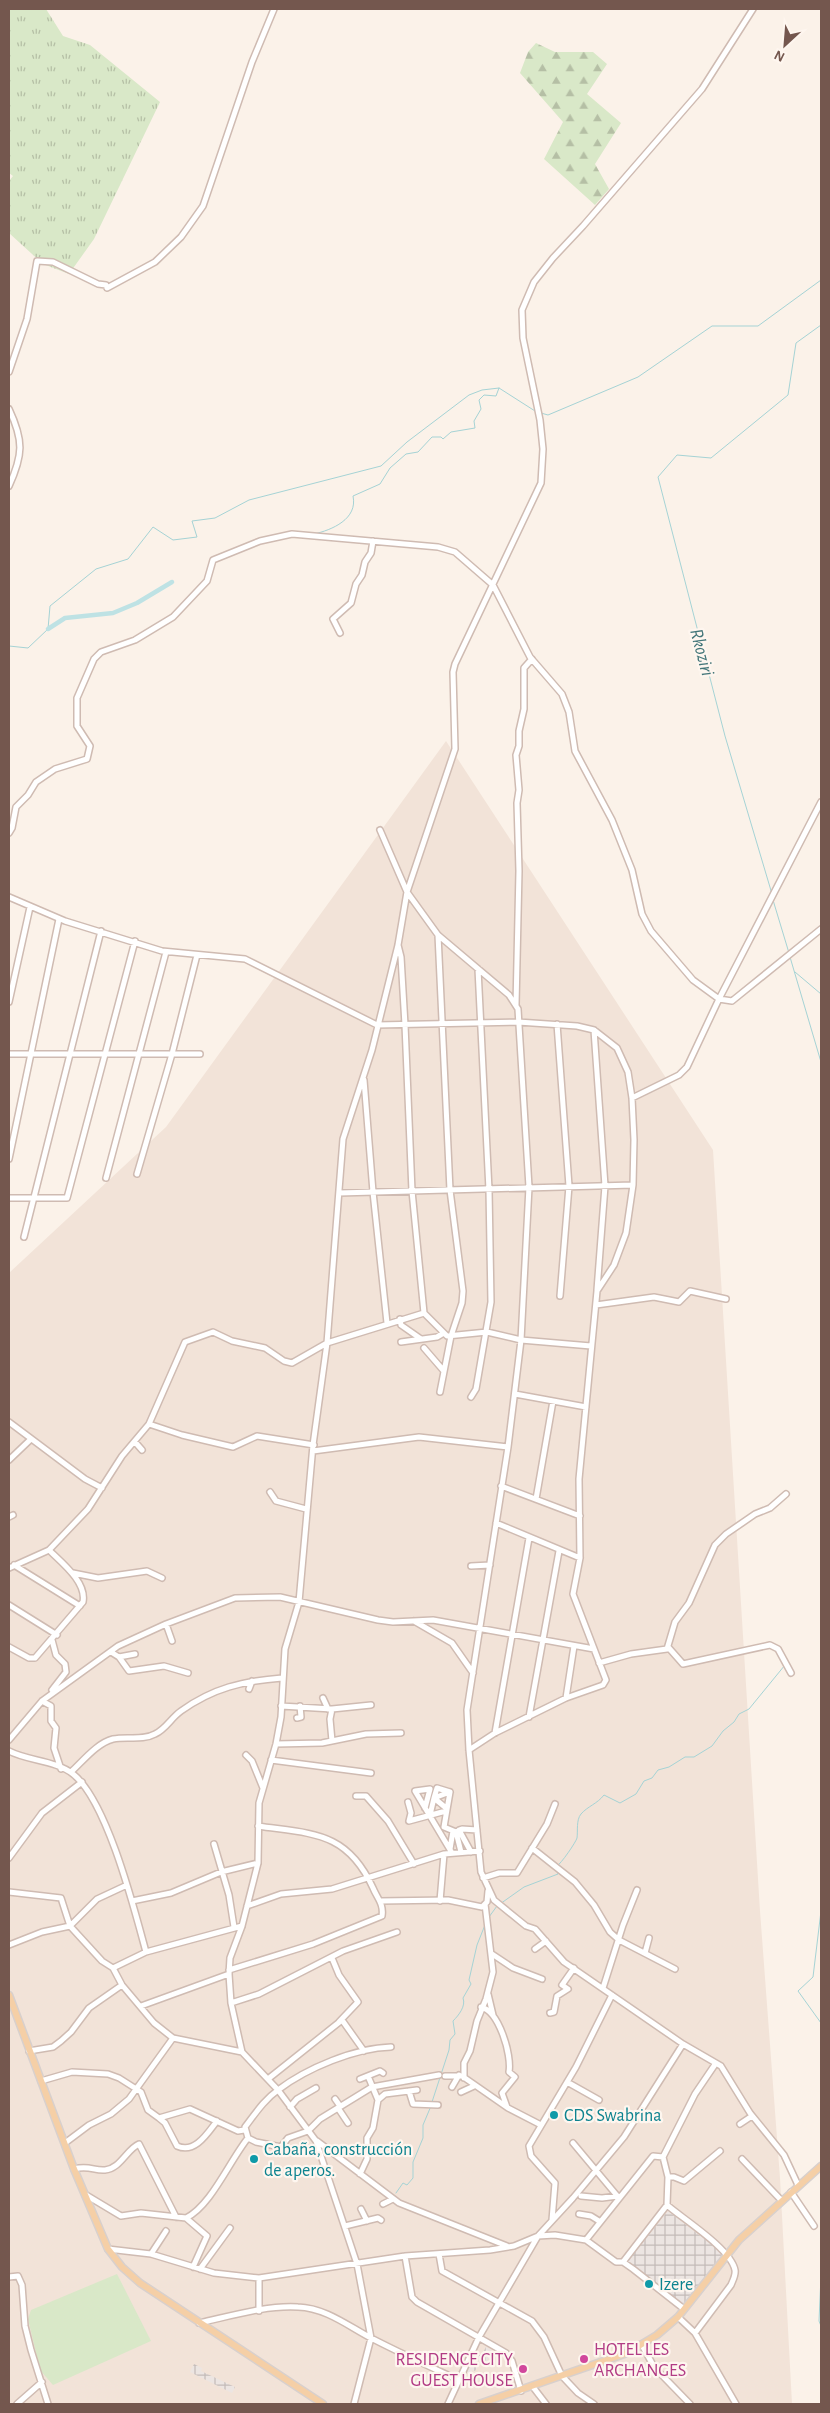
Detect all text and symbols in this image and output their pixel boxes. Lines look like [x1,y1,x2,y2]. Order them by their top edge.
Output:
north arrow [760,20,810,70]
text: N [772,47,787,64]
water label: Rkoziri [686,627,717,678]
place label: CDS Swabrina [564,2107,662,2125]
marker: CDS Swabrina [548,2109,560,2121]
place label: Cabaña, construcción de aperos. [264,2141,412,2180]
marker: Cabaña, construcción de aperos. [248,2153,260,2165]
place label: Izere [659,2276,693,2294]
marker: Izere [643,2278,655,2290]
place label: HOTEL LES ARCHANGES [594,2341,686,2380]
place label: RESIDENCE CITY GUEST HOUSE [395,2351,513,2390]
marker: HOTEL LES ARCHANGES [578,2353,590,2365]
marker: RESIDENCE CITY GUEST HOUSE [517,2363,529,2375]

